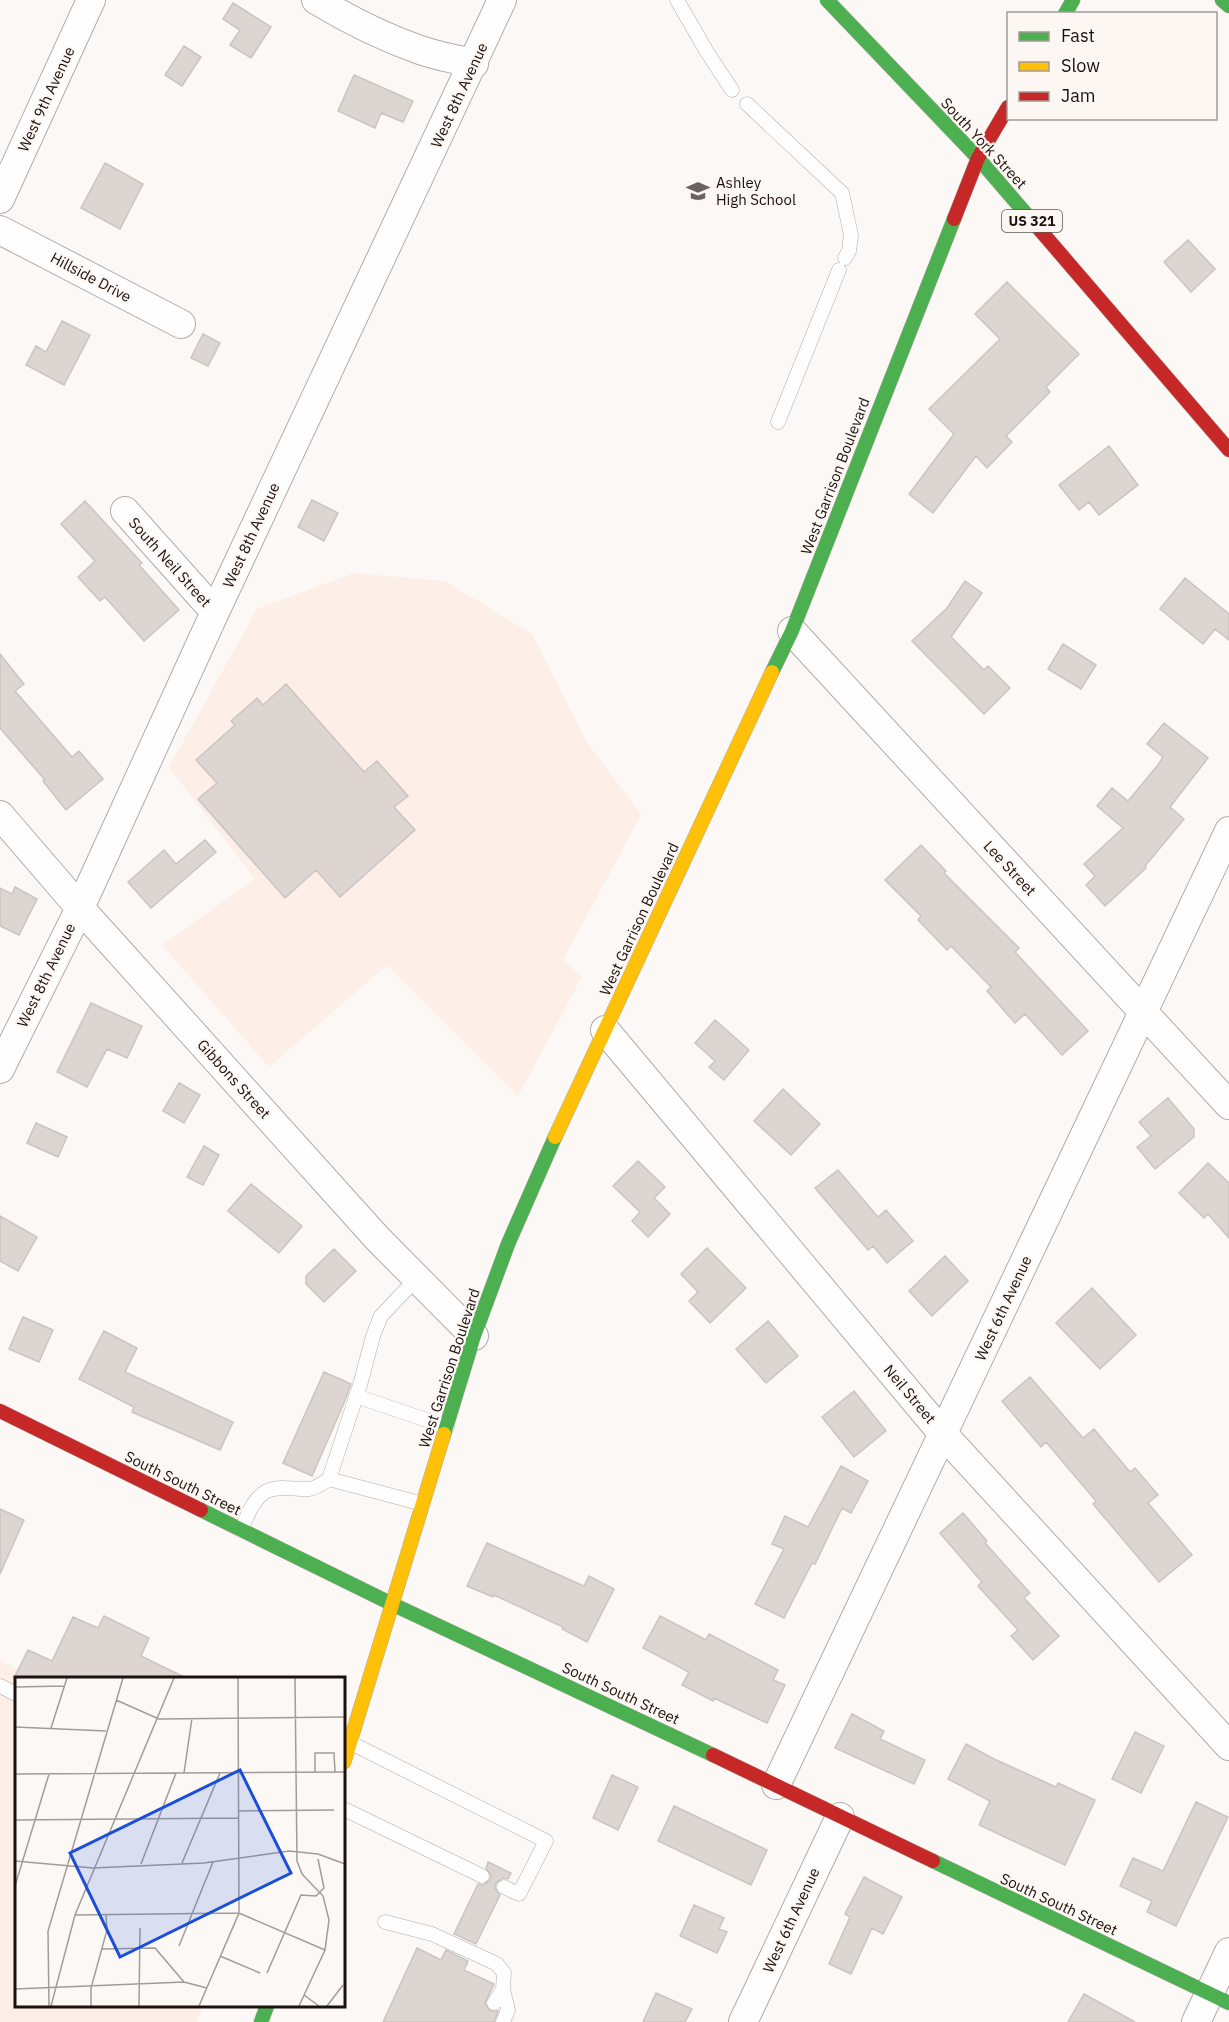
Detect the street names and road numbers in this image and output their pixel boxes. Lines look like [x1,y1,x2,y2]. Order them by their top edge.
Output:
street label: West 8th Avenue [426,39,492,151]
street label: West 9th Avenue [13,43,79,155]
street label: South York Street [937,94,1031,192]
road number: US 321 [1002,210,1062,232]
street label: Hillside Drive [47,248,135,306]
street label: West Garrison Boulevard [796,395,874,557]
street label: West 8th Avenue [218,479,284,591]
street label: South Neil Street [125,513,215,611]
street label: Lee Street [980,836,1040,900]
street label: West Garrison Boulevard [595,839,683,999]
street label: West 8th Avenue [13,920,79,1030]
street label: Gibbons Street [193,1035,275,1123]
street label: West 6th Avenue [970,1252,1036,1364]
street label: West Garrison Boulevard [414,1286,484,1450]
street label: Neil Street [880,1361,940,1427]
street label: South South Street [122,1447,244,1519]
street label: South South Street [559,1658,683,1728]
street label: West 6th Avenue [758,1864,824,1976]
street label: South South Street [997,1869,1121,1939]

